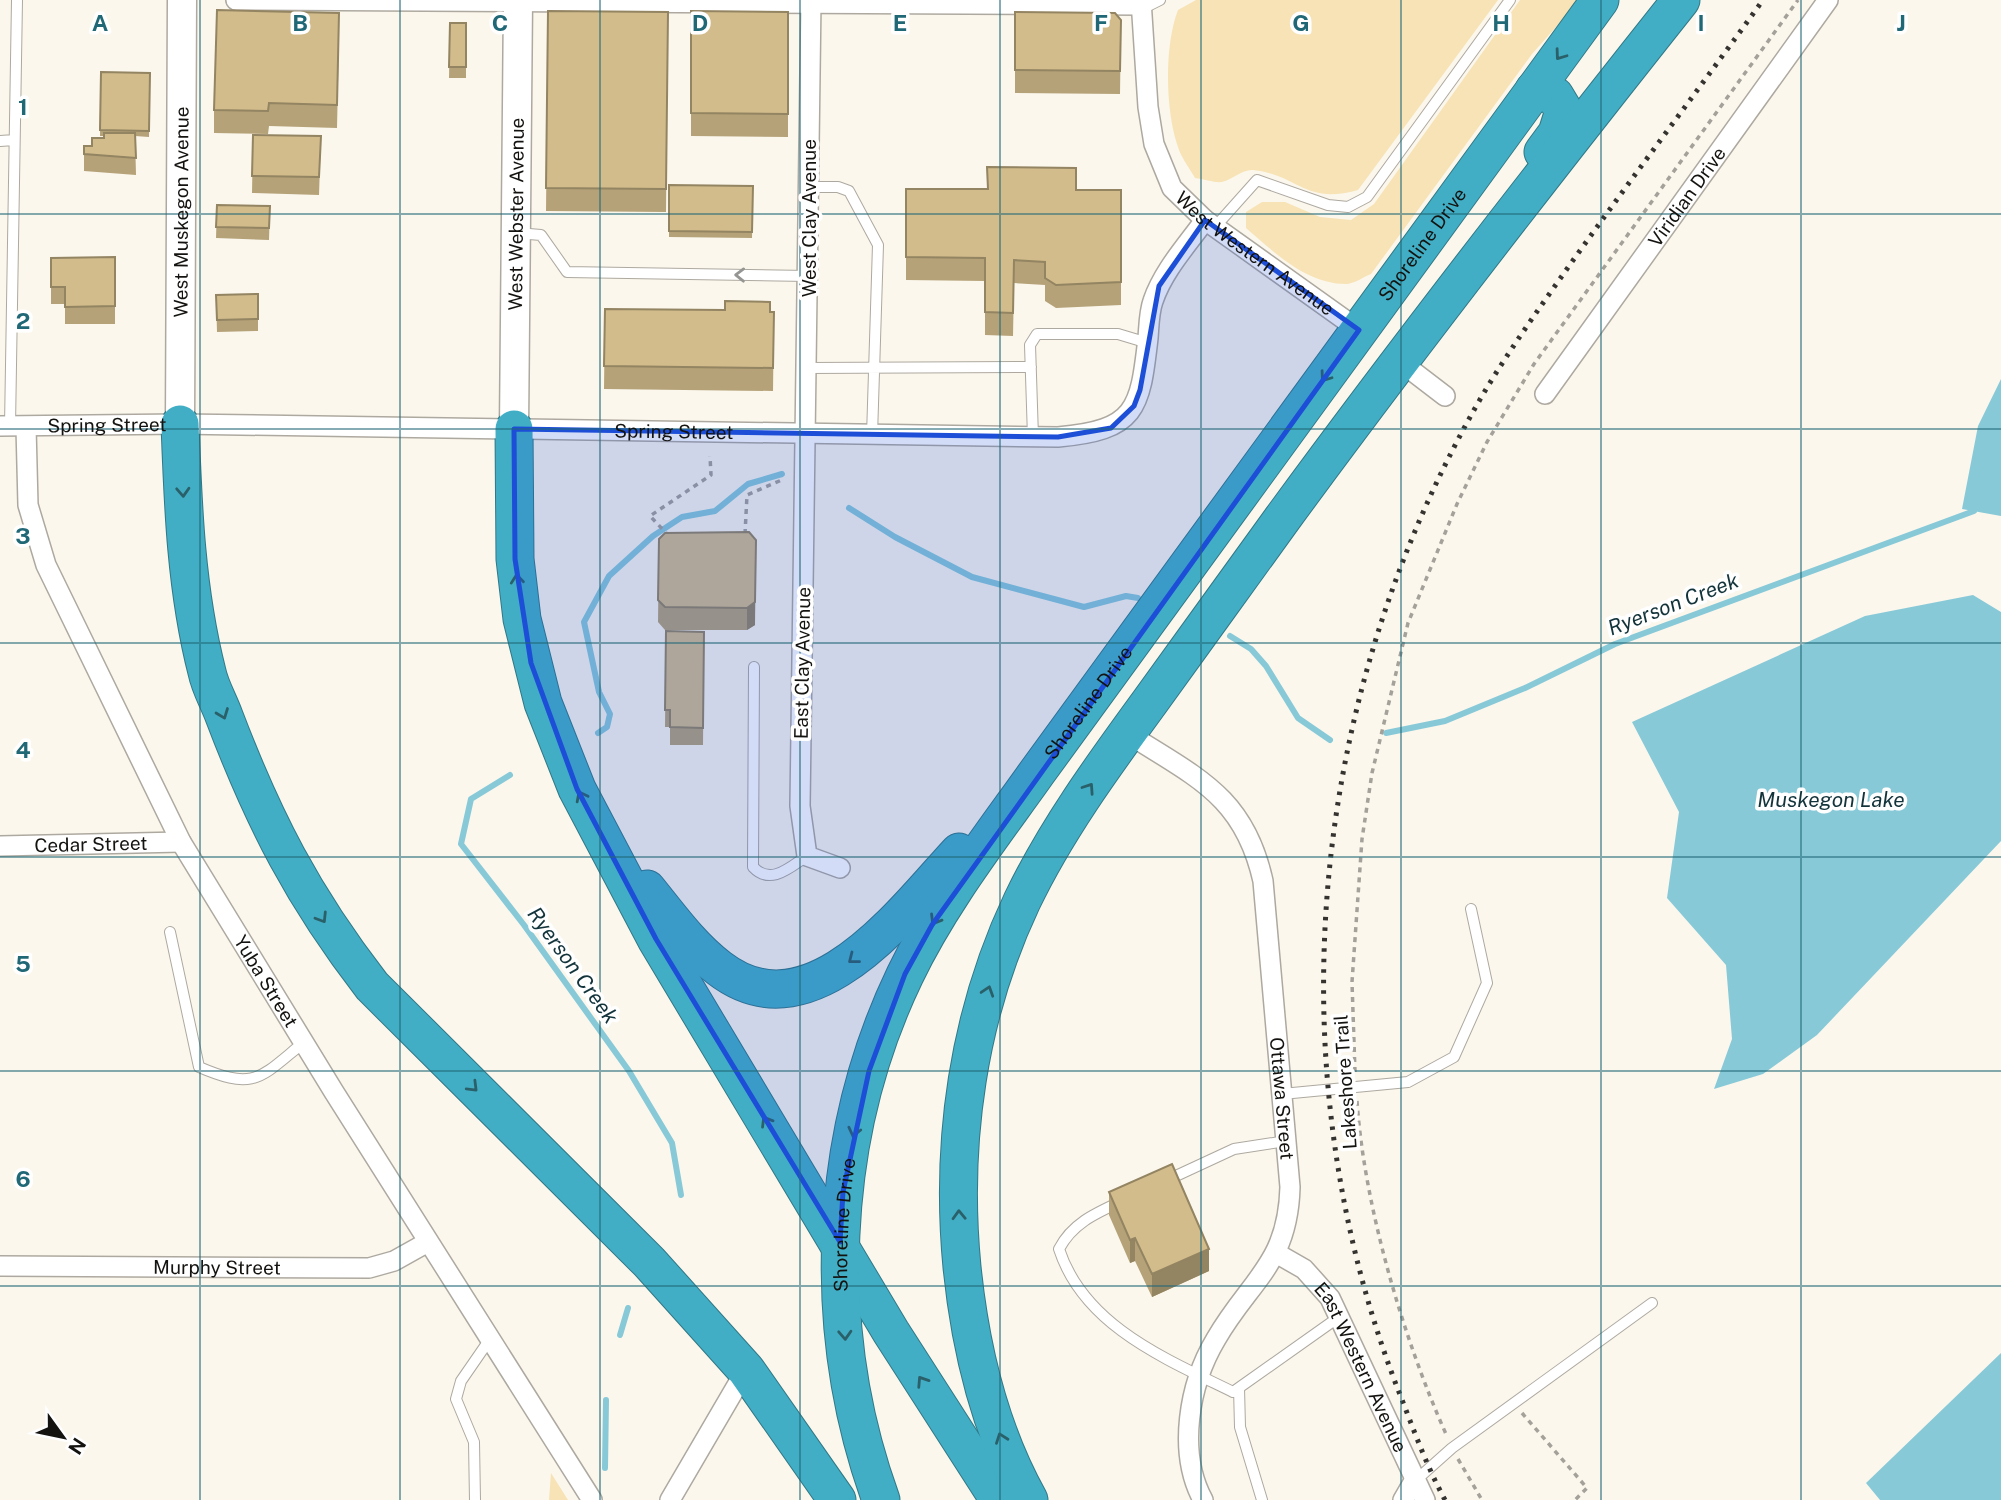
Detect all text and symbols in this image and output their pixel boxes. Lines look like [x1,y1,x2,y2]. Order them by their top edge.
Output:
text: A [92,9,109,36]
text: B [292,9,308,36]
text: C [492,9,508,36]
text: D [692,9,708,36]
text: E [893,9,907,36]
text: F [1094,9,1108,36]
text: G [1292,9,1310,36]
text: H [1492,9,1510,36]
text: I [1697,9,1705,36]
text: J [1896,9,1906,36]
one-way arrow [1556,47,1568,60]
text: 1 [18,93,28,120]
street label: West Muskegon Avenue [170,106,192,318]
street label: West Webster Avenue [504,117,528,311]
street label: West Clay Avenue [798,139,820,297]
street label: Viridian Drive [1644,142,1730,251]
street label: Shoreline Drive [1373,183,1471,305]
street label: West Western Avenue [1171,187,1338,320]
one-way arrow [734,267,745,283]
text: 2 [16,307,30,334]
one-way arrow [1321,369,1333,382]
street label: Spring Street [47,413,167,436]
street label: Spring Street [614,419,734,443]
one-way arrow [175,487,190,498]
text: 3 [15,522,31,549]
water label: Ryerson Creek [1604,567,1742,640]
one-way arrow [510,573,525,585]
street label: East Clay Avenue [790,587,814,739]
street label: Shoreline Drive [1039,642,1137,763]
one-way arrow [215,707,229,719]
text: 4 [15,736,31,763]
one-way arrow [1081,783,1093,796]
water label: Muskegon Lake [1757,787,1905,812]
one-way arrow [576,791,589,803]
street label: Cedar Street [34,832,148,856]
water label: Ryerson Creek [522,902,624,1029]
one-way arrow [314,910,327,923]
one-way arrow [931,913,944,926]
street label: Yuba Street [230,931,303,1031]
text: 5 [15,950,31,977]
one-way arrow [848,951,860,964]
one-way arrow [980,985,994,998]
street label: Lakeshore Trail [1329,1014,1361,1150]
street label: Ottawa Street [1266,1036,1299,1161]
one-way arrow [465,1079,478,1092]
one-way arrow [762,1116,775,1129]
one-way arrow [848,1126,862,1138]
street label: Shoreline Drive [829,1156,859,1292]
text: 6 [15,1165,31,1192]
one-way arrow [951,1210,966,1221]
street label: Murphy Street [153,1256,281,1279]
street label: East Western Avenue [1310,1278,1412,1456]
one-way arrow [837,1330,852,1341]
one-way arrow [918,1375,931,1388]
north arrow [28,1402,98,1472]
one-way arrow [995,1432,1009,1444]
text: N [64,1434,91,1458]

